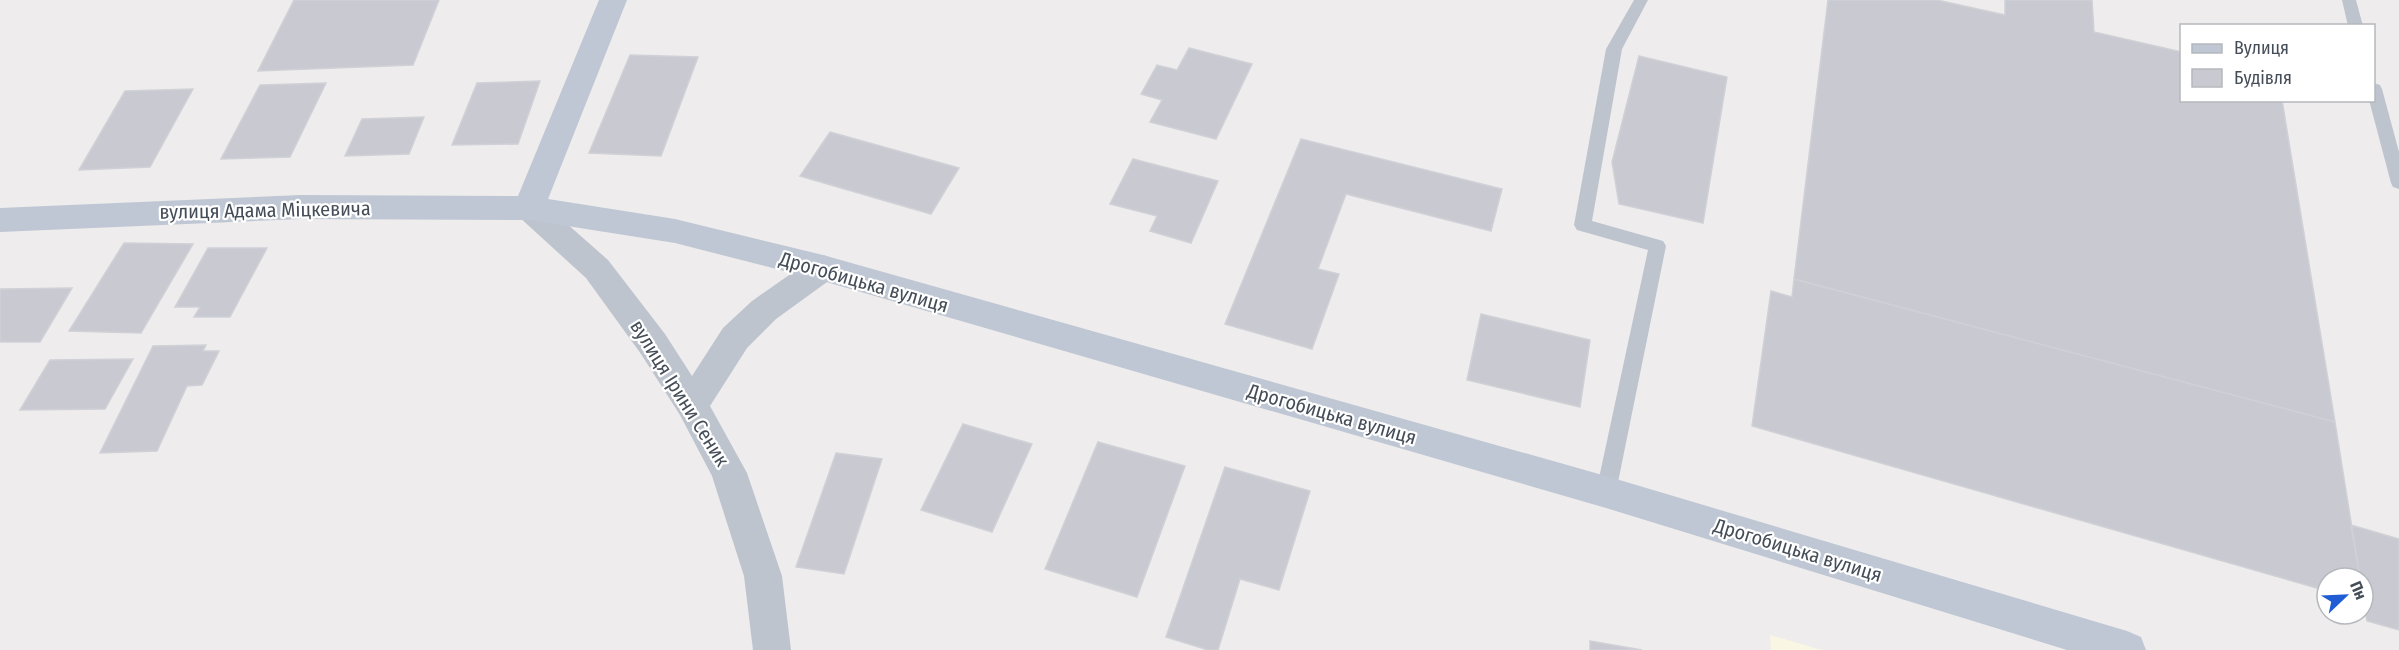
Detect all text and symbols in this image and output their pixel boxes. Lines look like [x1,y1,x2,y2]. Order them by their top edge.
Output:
legend [2180,24,2375,102]
text: Вулиця [2234,37,2289,59]
text: Будівля [2234,67,2292,89]
street label: вулиця Адама Міцкевича [159,196,371,224]
street label: Дрогобицька вулиця [776,246,951,318]
street label: вулиця Ірини Сеник [625,315,735,471]
street label: Дрогобицька вулиця [1244,378,1419,450]
street label: Дрогобицька вулиця [1710,513,1885,587]
north arrow [2315,566,2375,626]
text: Пн [2346,578,2371,602]

